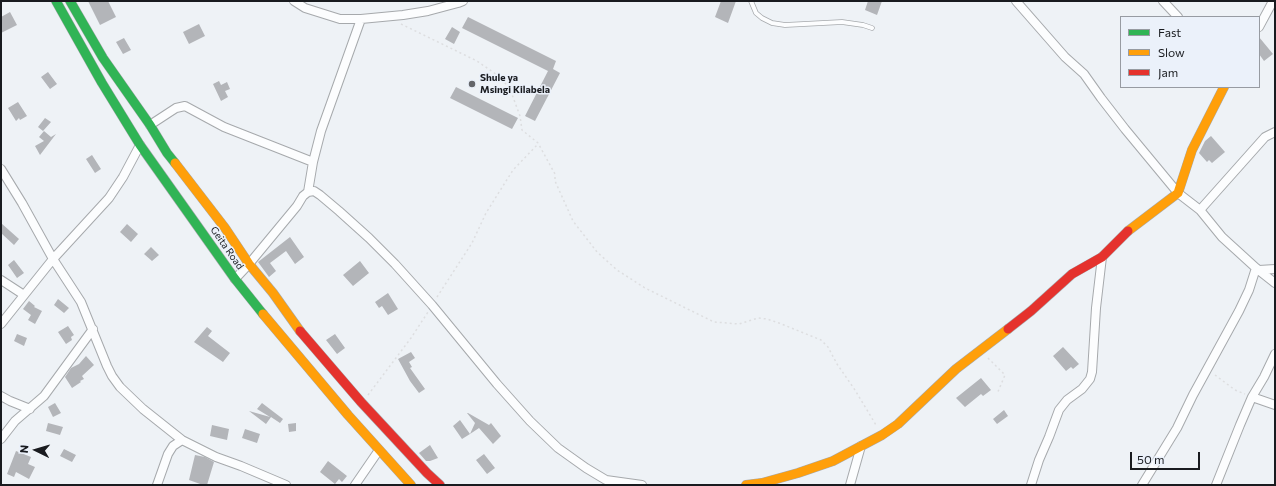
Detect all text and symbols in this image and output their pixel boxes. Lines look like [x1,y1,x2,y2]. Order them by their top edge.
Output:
legend [1120,16,1260,88]
text: Fast [1158,25,1181,39]
text: Slow [1158,45,1185,59]
text: Jam [1158,65,1178,79]
place label: Shule ya Msingi Kilabela [480,72,550,96]
marker: Shule ya Msingi Kilabela [467,79,477,89]
street label: Geita Road [208,224,246,272]
north arrow [16,430,56,470]
text: N [17,444,30,454]
scale bar [1132,444,1202,470]
text: 50 m [1137,452,1165,466]

